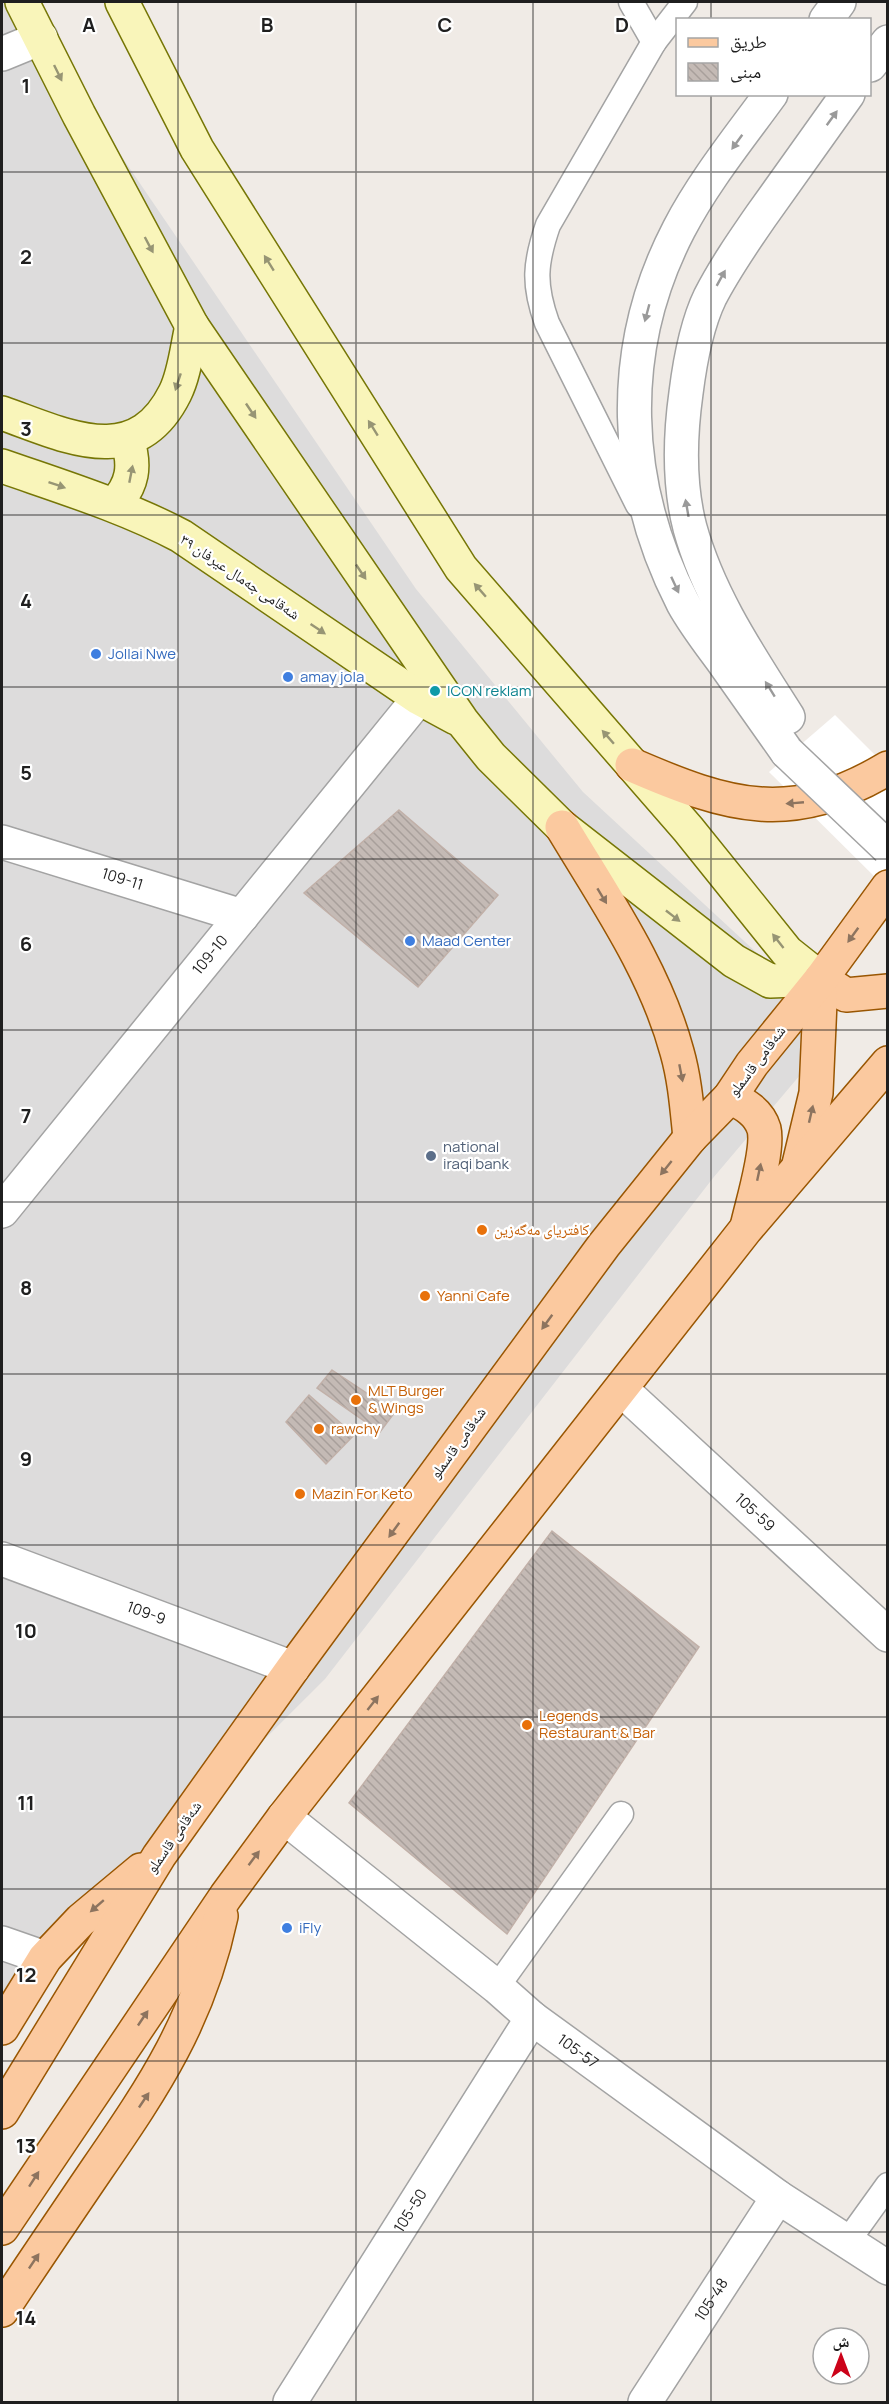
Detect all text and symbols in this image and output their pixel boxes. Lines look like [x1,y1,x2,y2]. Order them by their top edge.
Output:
text: A [82,11,96,38]
text: B [261,11,274,38]
text: C [438,11,452,38]
text: D [615,11,629,38]
legend [676,18,871,96]
text: طريق [730,29,767,53]
text: مبنى [730,59,761,83]
one-way arrow [53,64,62,81]
text: 1 [22,72,30,99]
one-way arrow [826,110,838,126]
one-way arrow [731,133,743,149]
one-way arrow [144,237,154,254]
text: 2 [20,243,32,270]
one-way arrow [263,255,274,271]
one-way arrow [716,269,726,286]
one-way arrow [642,304,651,322]
one-way arrow [173,373,183,391]
one-way arrow [245,403,256,419]
text: 3 [20,415,32,442]
one-way arrow [367,420,378,436]
one-way arrow [127,465,136,484]
one-way arrow [48,481,66,491]
one-way arrow [682,499,691,518]
street label: شەقامی جەمال عیرفان ٣٩ [176,529,304,625]
one-way arrow [355,564,366,580]
one-way arrow [670,576,679,593]
one-way arrow [474,583,487,598]
text: 4 [20,587,32,614]
one-way arrow [310,623,326,634]
place label: Jollai Nwe [108,643,176,664]
marker: Jollai Nwe [89,647,103,661]
place label: amay jola [300,666,364,687]
marker: amay jola [281,670,295,684]
place label: ICON reklam [447,680,531,701]
one-way arrow [765,681,776,697]
marker: ICON reklam [428,684,442,698]
one-way arrow [601,730,615,745]
text: 5 [20,759,32,786]
one-way arrow [785,798,804,808]
street label: 109-11 [99,862,146,895]
one-way arrow [597,888,608,904]
one-way arrow [666,909,681,921]
one-way arrow [848,927,860,942]
text: 6 [20,930,32,957]
street label: 109-10 [187,930,232,979]
place label: Maad Center [422,930,512,951]
one-way arrow [771,933,784,949]
marker: Maad Center [403,934,417,948]
street label: شەقامی قاسملو [723,1021,790,1100]
one-way arrow [677,1063,687,1082]
text: 7 [21,1102,31,1129]
one-way arrow [806,1105,816,1123]
place label: national iraqi bank [443,1136,509,1174]
marker: national iraqi bank [424,1149,438,1163]
one-way arrow [660,1160,673,1175]
one-way arrow [755,1162,764,1181]
place label: کافتریای مەگەزین [494,1219,589,1240]
marker: کافتریای مەگەزین [475,1223,489,1237]
text: 8 [20,1274,32,1301]
place label: Yanni Cafe [437,1285,510,1306]
marker: Yanni Cafe [418,1289,432,1303]
one-way arrow [541,1314,553,1330]
place label: MLT Burger & Wings [368,1380,445,1418]
marker: MLT Burger & Wings [349,1393,363,1407]
street label: شەقامی قاسملو [424,1403,491,1483]
place label: rawchy [331,1418,381,1439]
marker: rawchy [312,1422,326,1436]
text: 9 [20,1445,32,1472]
place label: Mazin For Keto [312,1483,413,1504]
marker: Mazin For Keto [293,1487,307,1501]
street label: 105-59 [730,1488,780,1536]
one-way arrow [388,1522,400,1538]
street label: 109-9 [124,1596,169,1629]
text: 10 [15,1617,37,1644]
one-way arrow [367,1696,379,1711]
place label: Legends Restaurant & Bar [539,1705,656,1743]
marker: Legends Restaurant & Bar [520,1718,534,1732]
text: 11 [17,1789,35,1816]
street label: شەقامی قاسملو [141,1796,206,1877]
one-way arrow [248,1850,260,1866]
one-way arrow [89,1899,105,1912]
place label: iFly [299,1917,322,1938]
marker: iFly [280,1921,294,1935]
text: 12 [16,1961,36,1988]
one-way arrow [137,2010,148,2026]
street label: 105-57 [553,2029,603,2073]
one-way arrow [138,2093,150,2109]
text: 13 [16,2132,36,2159]
one-way arrow [28,2171,39,2188]
street label: 105-50 [388,2185,432,2236]
one-way arrow [29,2253,40,2270]
street label: 105-48 [689,2274,733,2325]
text: 14 [16,2304,36,2331]
north arrow [811,2326,871,2386]
text: ش [833,2330,850,2352]

